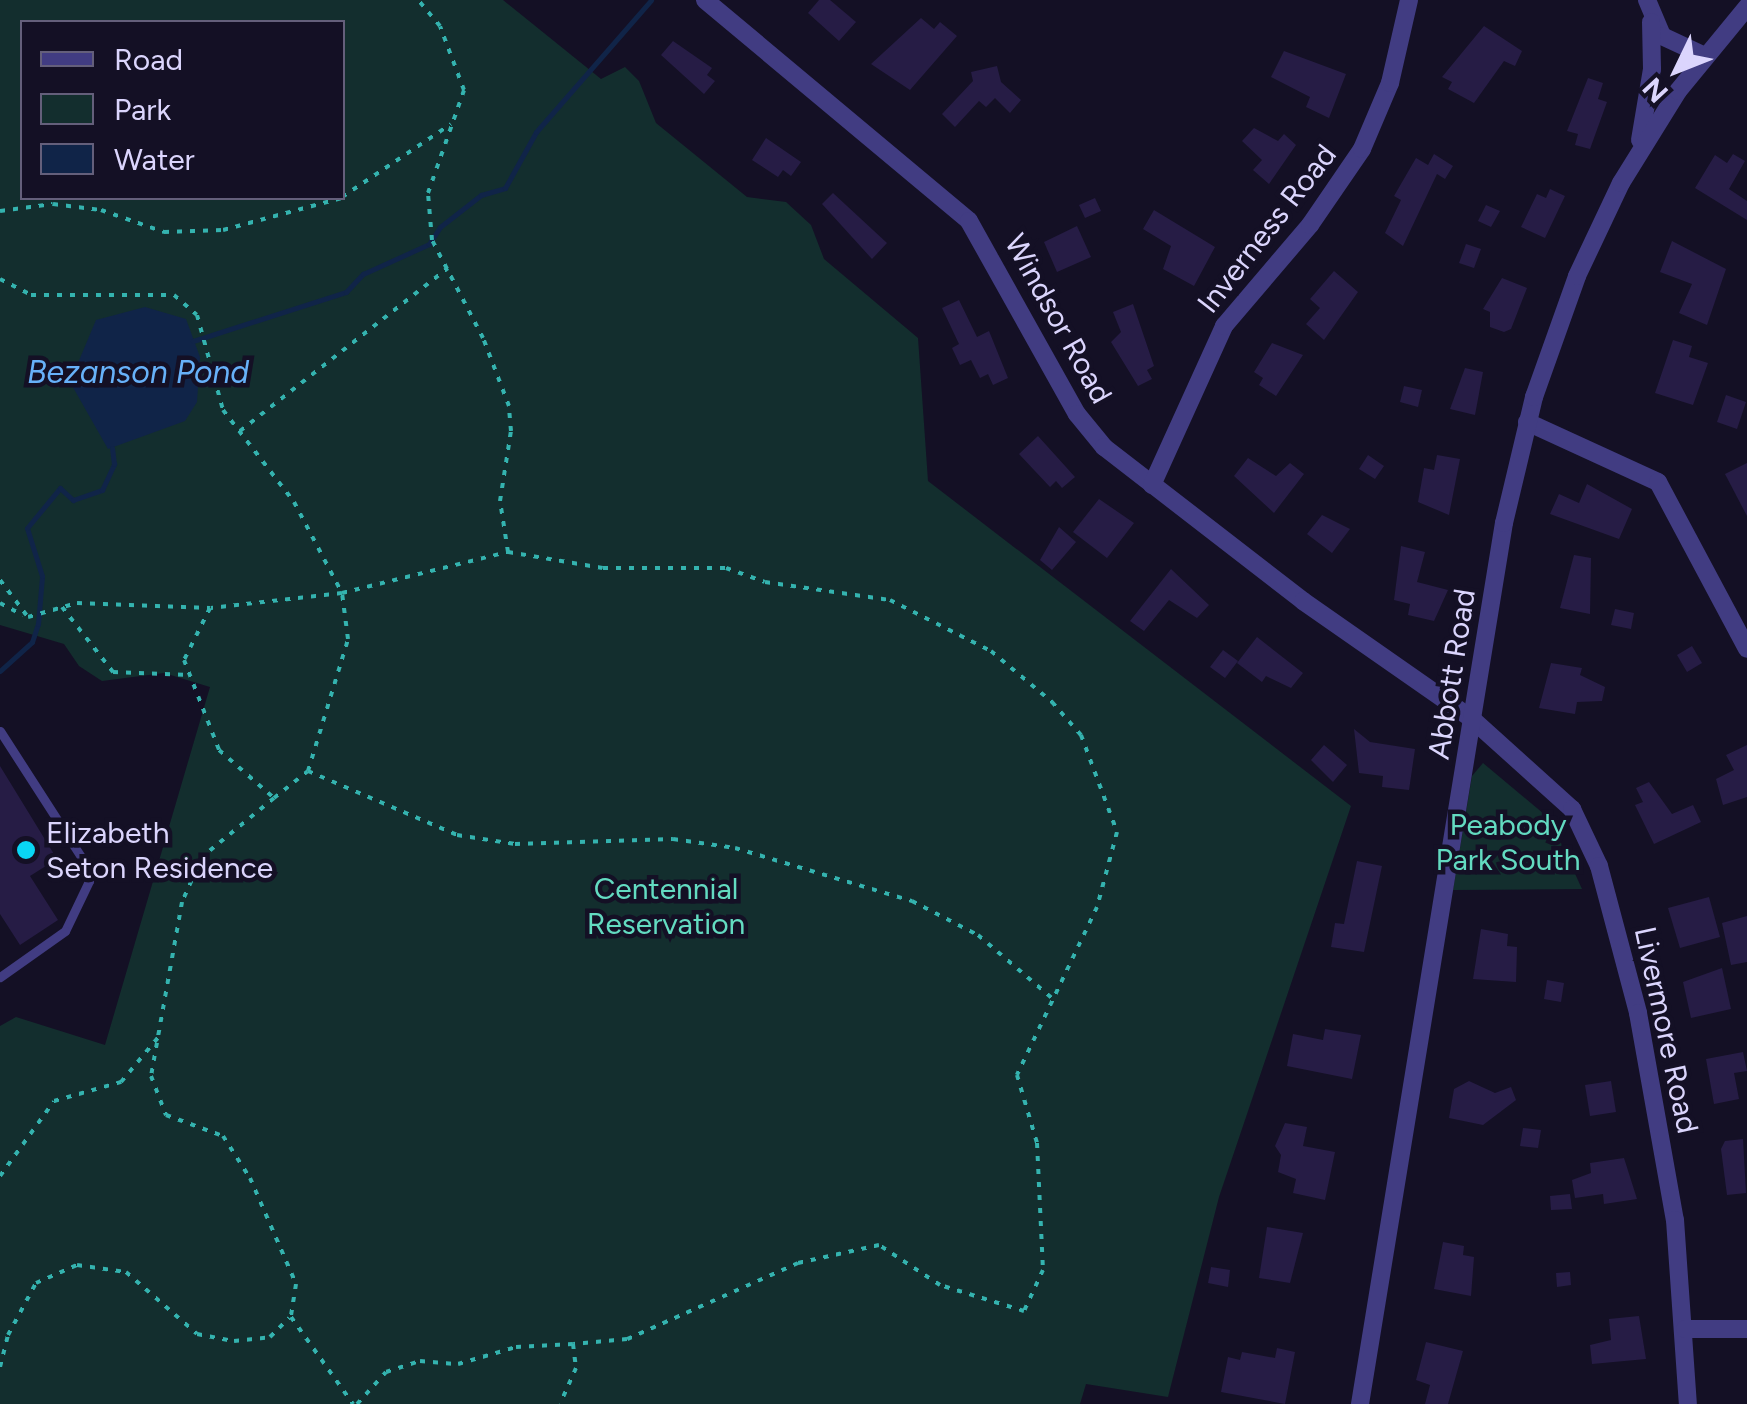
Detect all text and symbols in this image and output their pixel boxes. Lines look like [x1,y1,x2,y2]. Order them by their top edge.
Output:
legend [20,20,345,200]
north arrow [1627,20,1727,120]
text: Road [114,41,183,78]
text: N [1635,71,1675,110]
text: Park [114,91,171,128]
street label: Inverness Road [1190,138,1344,320]
text: Water [114,141,195,178]
street label: Windsor Road [997,228,1119,410]
water label: Bezanson Pond [27,353,249,391]
street label: Abbott Road [1421,586,1483,762]
park label: Peabody Park South [1435,807,1581,878]
place label: Elizabeth Seton Residence [46,815,273,886]
marker: Elizabeth Seton Residence [15,839,37,861]
park label: Centennial Reservation [587,871,745,942]
street label: Livermore Road [1627,923,1705,1137]

